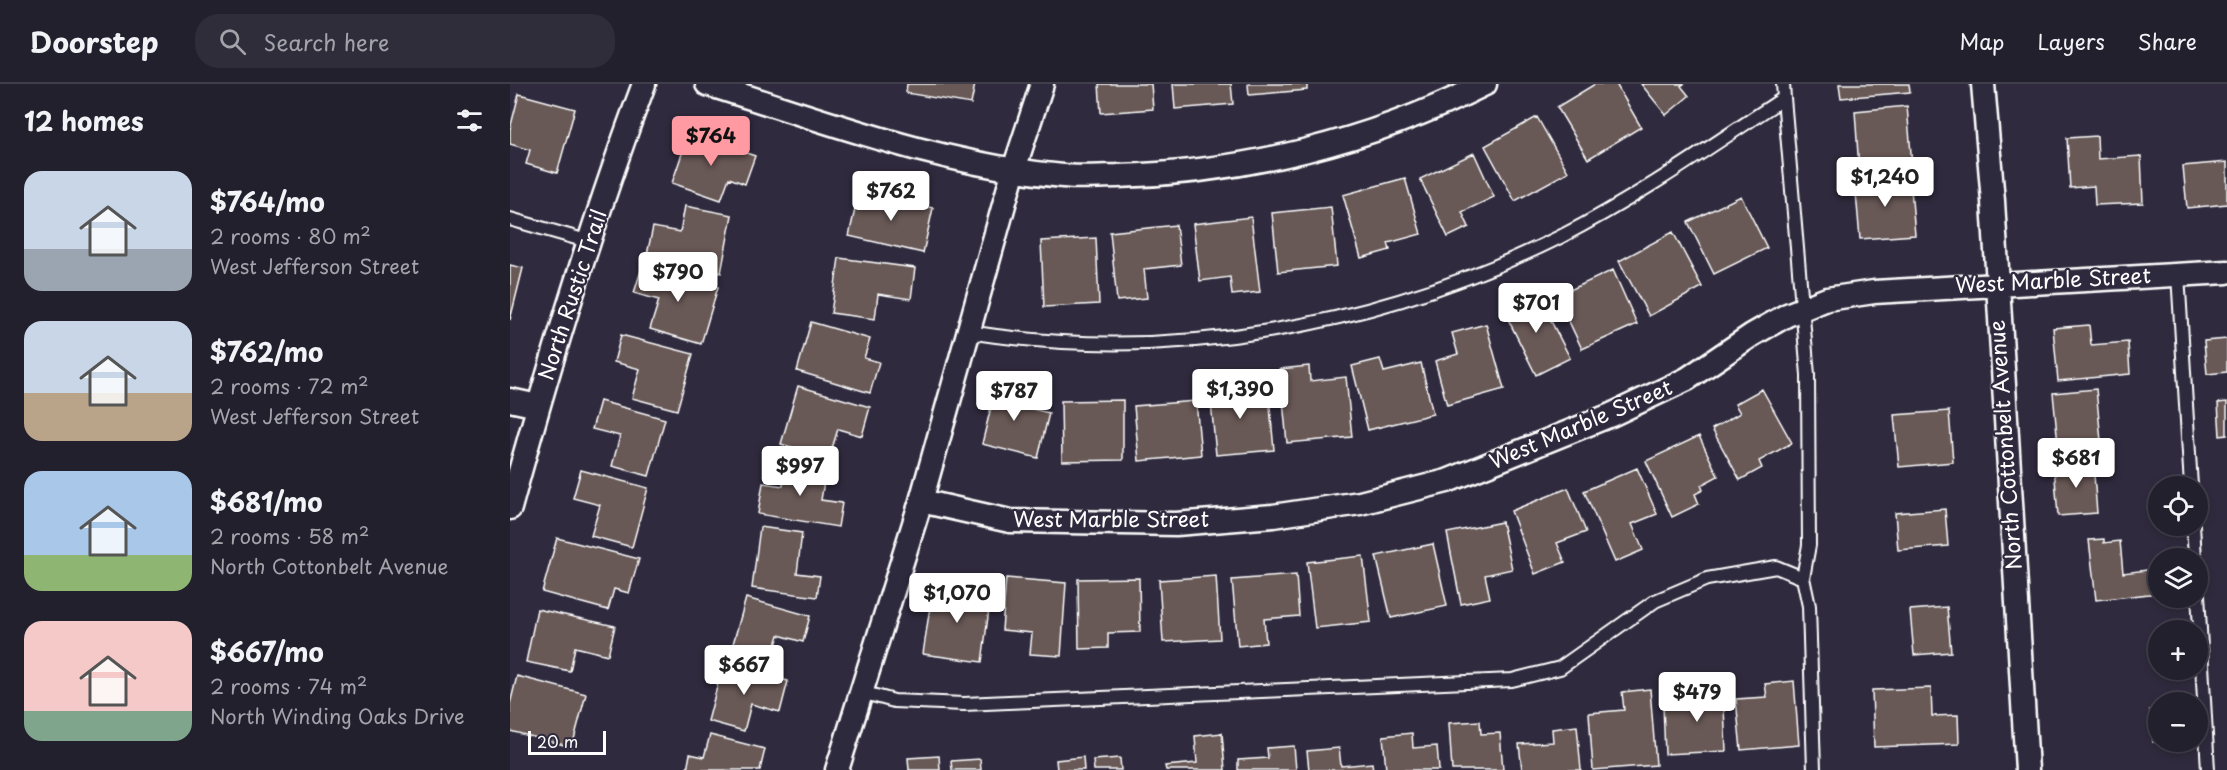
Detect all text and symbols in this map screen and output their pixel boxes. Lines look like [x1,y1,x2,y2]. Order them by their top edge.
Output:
search box [195,14,615,68]
text: Doorstep [30,20,159,63]
icon: search [216,25,249,58]
text: Search here [264,25,389,58]
text: Map [1960,25,2004,57]
text: Layers [2037,25,2105,57]
text: Share [2138,25,2197,57]
text: 12 homes [24,101,144,140]
icon: filters [453,104,486,137]
pin: $764 [675,116,747,167]
text: $764 [686,120,736,150]
pin: $1,240 [1836,157,1934,208]
text: $1,240 [1851,161,1919,191]
pin: $762 [855,171,927,222]
text: $762 [866,175,916,205]
text: $764/mo [210,182,325,221]
icon: home [72,195,144,267]
street label: North Rustic Trail [528,205,614,384]
text: 2 rooms · 80 m² [210,221,371,251]
text: West Jefferson Street [210,251,419,281]
pin: $790 [642,252,714,303]
text: $790 [652,256,704,286]
street label: West Marble Street [1954,258,2152,300]
pin: $701 [1500,283,1572,334]
text: $701 [1512,287,1560,317]
street label: North Cottonbelt Avenue [1979,319,2029,571]
text: $762/mo [210,332,323,371]
icon: home [72,345,144,417]
pin: $1,390 [1191,369,1289,420]
street label: West Marble Street [1484,370,1677,476]
text: 2 rooms · 72 m² [210,371,369,401]
pin: $787 [978,371,1050,422]
text: $1,390 [1206,373,1274,403]
text: $787 [990,375,1038,405]
text: West Jefferson Street [210,401,419,431]
pin: $681 [2040,438,2112,489]
text: $681 [2052,442,2100,472]
pin: $997 [764,446,836,497]
text: $997 [776,450,824,480]
map controls [2148,476,2208,752]
button: locate [2148,476,2208,536]
text: $681/mo [210,482,323,521]
icon: home [72,495,144,567]
street label: West Marble Street [1013,502,1209,534]
text: 2 rooms · 58 m² [210,521,369,551]
button: layers [2148,548,2208,608]
text: North Cottonbelt Avenue [210,551,448,581]
pin: $1,070 [908,573,1006,624]
text: $1,070 [923,577,991,607]
button: + [2148,620,2208,680]
text: $667/mo [210,632,324,671]
icon: home [72,645,144,717]
pin: $667 [708,645,780,696]
text: $667 [719,649,769,679]
text: 2 rooms · 74 m² [210,671,367,701]
pin: $479 [1661,672,1733,723]
text: $479 [1673,676,1721,706]
button: − [2148,692,2208,752]
text: North Winding Oaks Drive [210,701,465,731]
scale bar [528,728,606,756]
text: 20 m [537,729,578,753]

